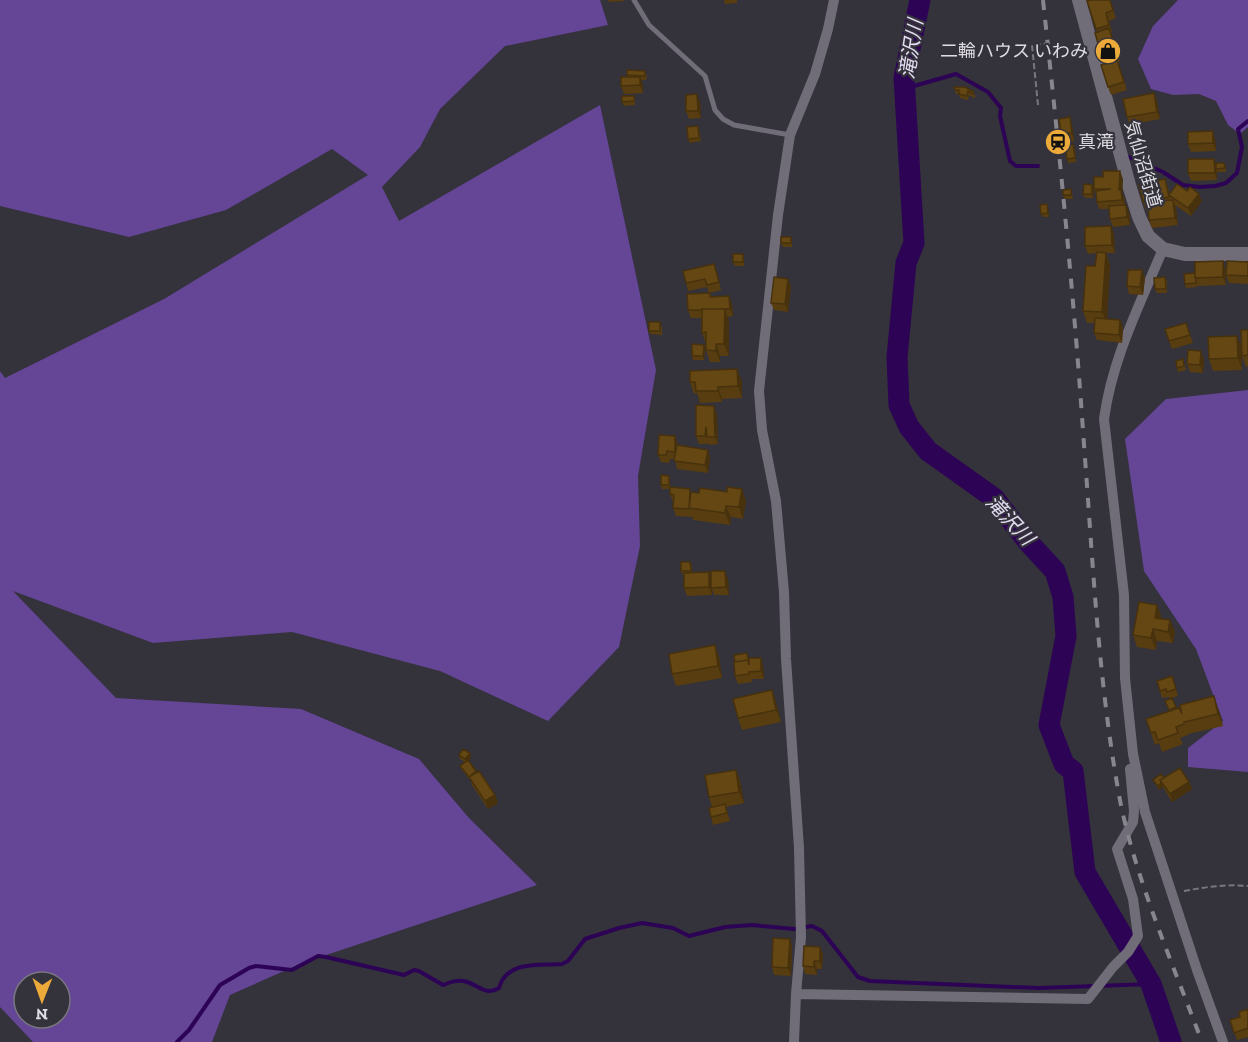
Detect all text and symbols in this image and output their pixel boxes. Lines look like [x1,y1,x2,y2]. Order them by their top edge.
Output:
water label: 滝沢川 [894,16,928,81]
shop icon: 二輪ハウス いわみ [1093,36,1123,66]
place label: 二輪ハウス いわみ [940,40,1088,62]
street label: 気仙沼街道 [1120,118,1166,210]
station icon: 真滝 [1043,127,1073,157]
place label: 真滝 [1078,131,1114,153]
water label: 滝沢川 [981,490,1041,552]
north arrow [12,970,72,1030]
text: N [35,1005,48,1024]

